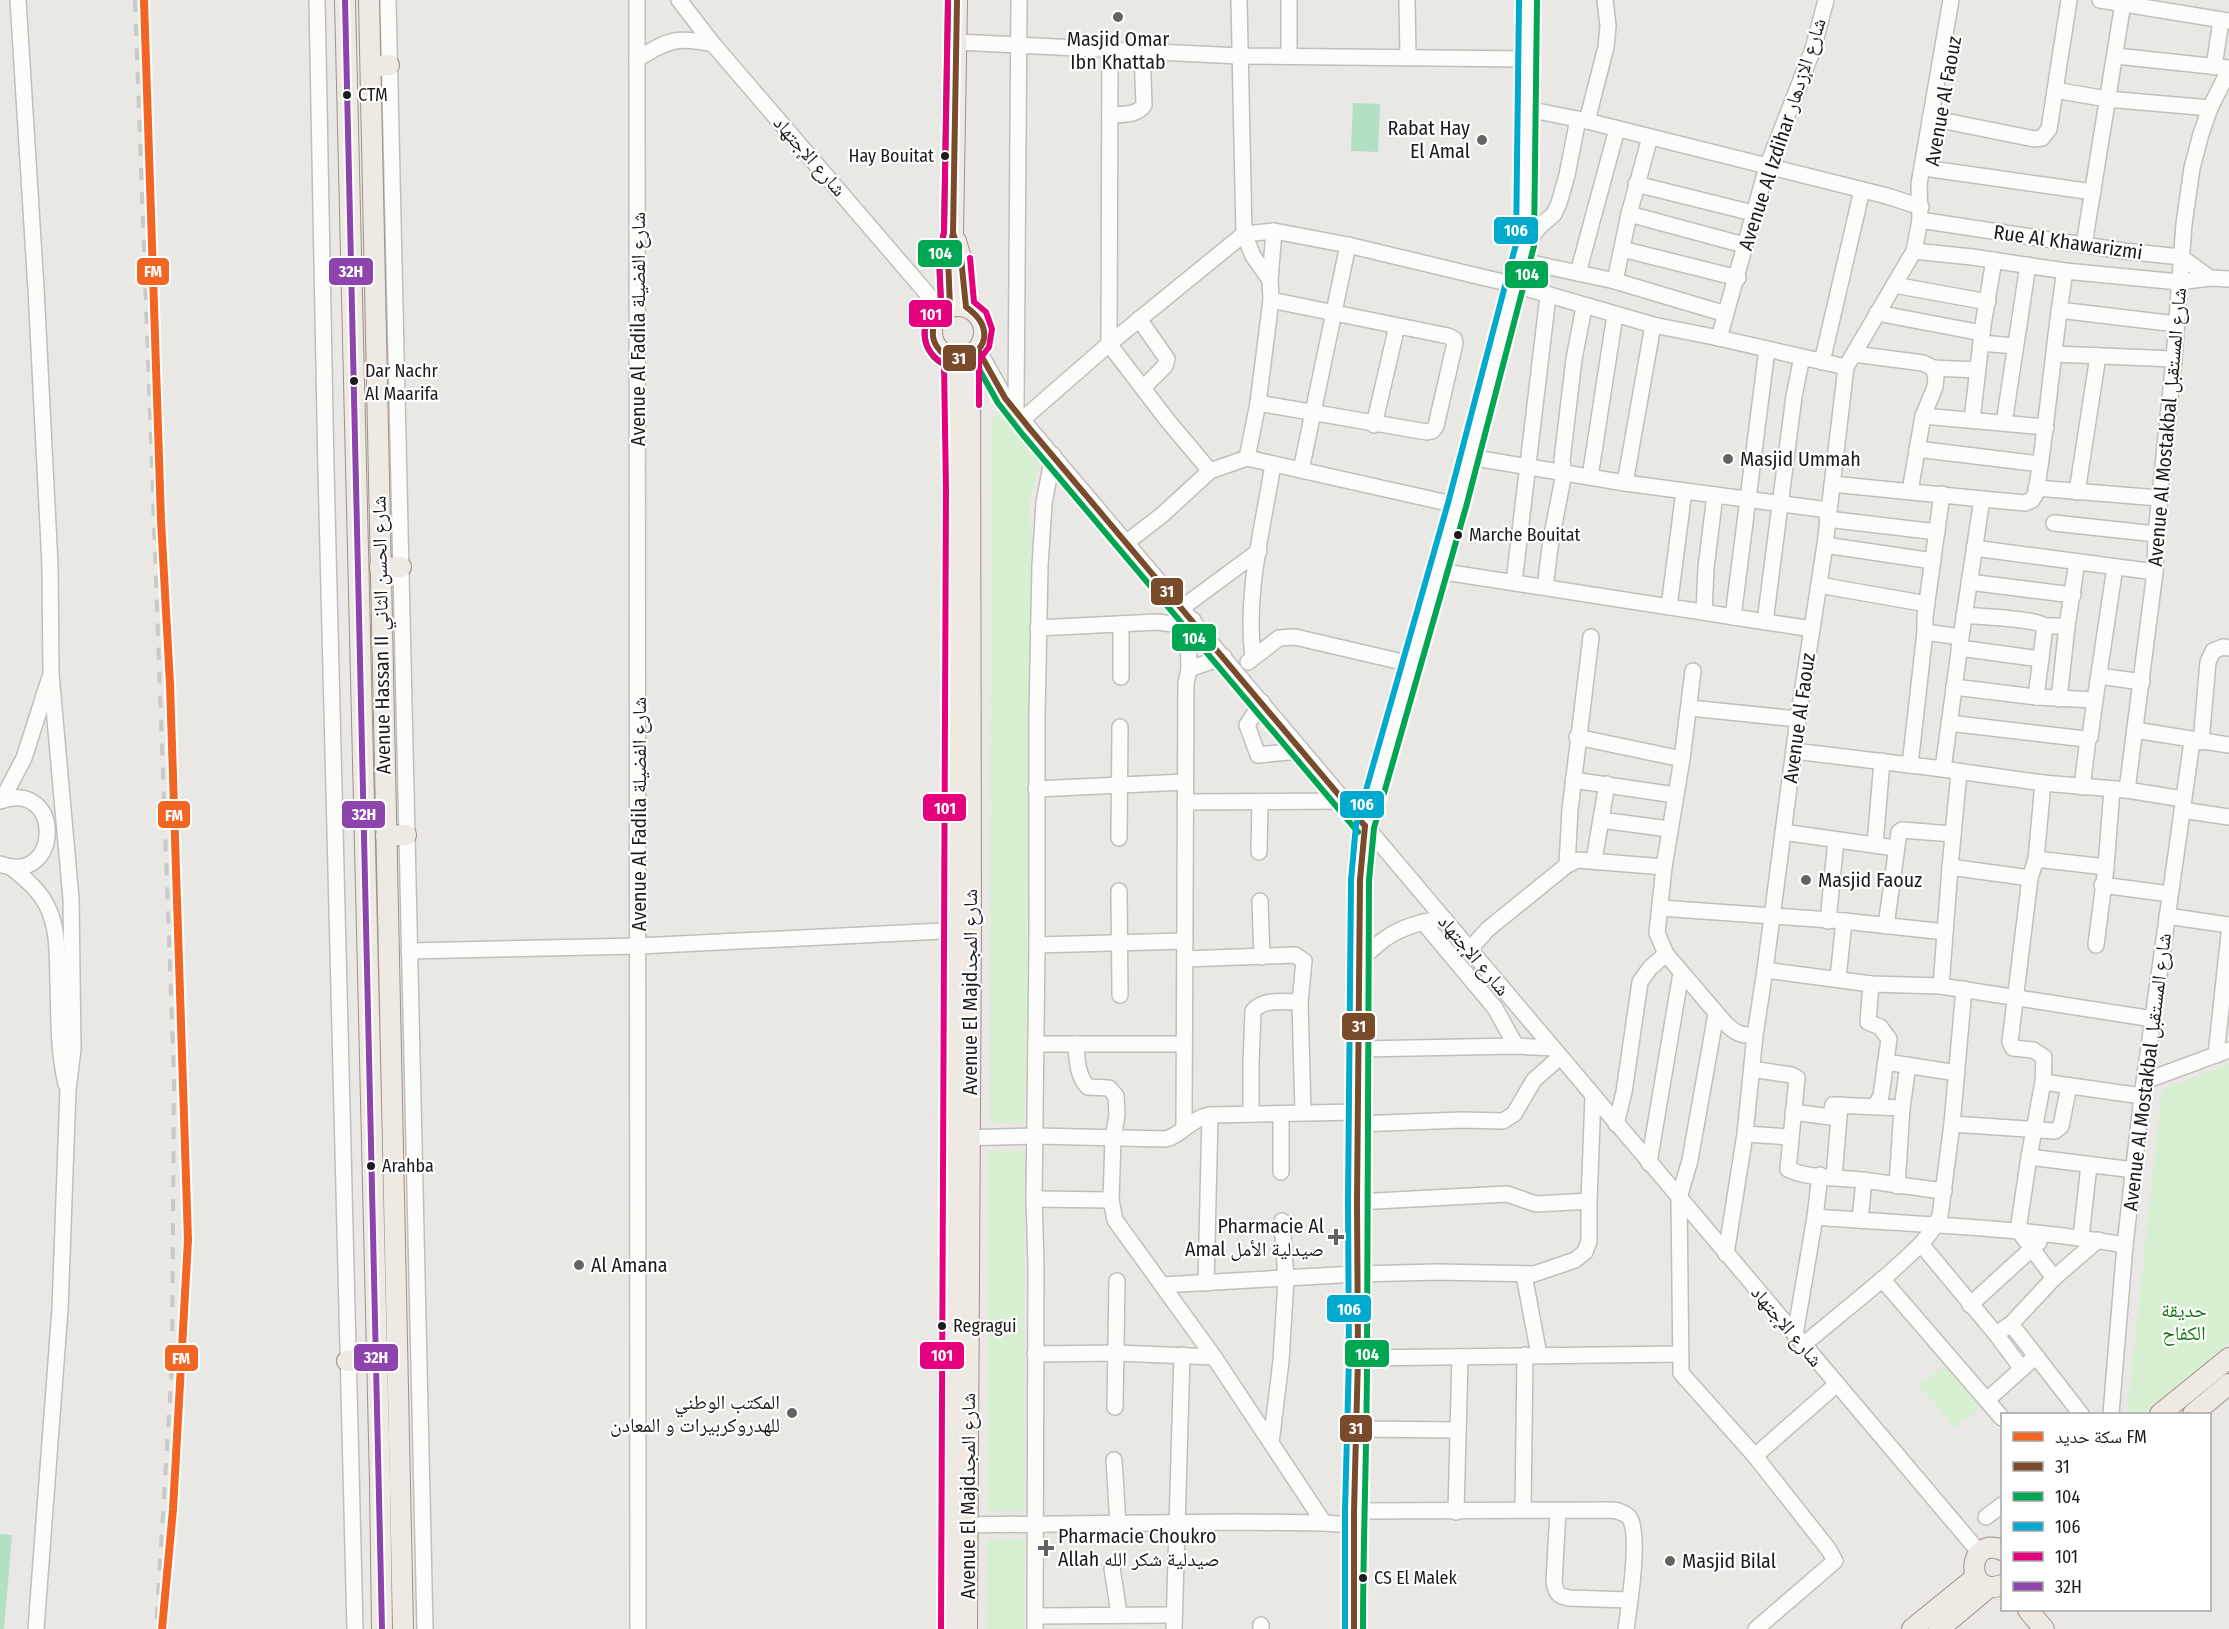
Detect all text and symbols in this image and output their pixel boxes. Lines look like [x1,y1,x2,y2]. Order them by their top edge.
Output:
marker: Masjid Omar Ibn Khattab [1111,10,1125,24]
street label: Avenue Al Izdihar شارع الإزدهار [1733,15,1832,254]
place label: Masjid Omar Ibn Khattab [1067,27,1169,74]
street label: Avenue Al Faouz [1920,34,1966,168]
place label: CTM [358,84,388,106]
marker: CTM [341,89,353,101]
street label: شارع الإجتهاد [768,111,851,202]
place label: Rabat Hay El Amal [1387,116,1470,163]
marker: Rabat Hay El Amal [1475,133,1489,147]
place label: Hay Bouitat [849,145,934,167]
marker: Hay Bouitat [939,150,951,162]
street label: Avenue Al Fadila شارع الفضيلة [626,212,651,446]
line badge: 106 [1493,216,1539,245]
street label: Rue Al Khawarizmi [1992,220,2144,264]
text: 106 [1504,221,1528,240]
line badge: 104 [917,239,963,268]
text: 104 [928,244,952,263]
line badge: FM [136,257,170,286]
line badge: 32H [328,257,374,286]
line badge: 104 [1504,260,1549,289]
text: FM [144,262,163,281]
text: 32H [338,262,363,281]
text: 104 [1515,265,1539,284]
street label: Avenue Al Mostakbal شارع المستقبل [2143,286,2192,568]
line badge: 101 [908,299,953,328]
text: 101 [920,305,942,324]
line badge: 31 [942,344,977,372]
text: 31 [951,349,966,368]
place label: Dar Nachr Al Maarifa [365,360,439,405]
marker: Dar Nachr Al Maarifa [348,375,360,387]
place label: Masjid Ummah [1740,447,1861,471]
marker: Masjid Ummah [1721,452,1735,466]
street label: Avenue Hassan II شارع الحسن الثاني [367,495,400,775]
place label: Marche Bouitat [1469,524,1581,546]
marker: Marche Bouitat [1452,529,1464,541]
line badge: 31 [1150,577,1184,606]
text: 31 [1159,582,1174,601]
line badge: 104 [1171,623,1217,652]
text: 104 [1182,629,1206,648]
street label: Avenue Al Faouz [1778,651,1820,785]
street label: Avenue Al Fadila شارع الفضيلة [627,697,652,931]
line badge: 106 [1339,790,1385,819]
line badge: 101 [922,793,967,822]
text: 106 [1350,795,1374,814]
text: 101 [934,799,956,818]
line badge: FM [157,800,191,829]
line badge: 32H [341,800,386,829]
text: 32H [351,805,376,824]
text: FM [165,806,184,825]
place label: Masjid Faouz [1818,868,1922,892]
marker: Masjid Faouz [1799,873,1813,887]
street label: Avenue El Majdشارع المجد [958,889,983,1095]
street label: شارع الإجتهاد [1432,909,1515,1001]
street label: Avenue Al Mostakbal شارع المستقبل [2118,932,2177,1213]
line badge: 31 [1341,1012,1376,1041]
text: 31 [1351,1017,1366,1036]
place label: Arahba [382,1155,434,1177]
marker: Arahba [365,1160,377,1172]
place label: Pharmacie Al Amal صيدلية الأمل [1185,1214,1324,1261]
marker: Pharmacie Al Amal صيدلية الأمل [1329,1230,1343,1244]
place label: Al Amana [591,1253,668,1277]
marker: Al Amana [572,1258,586,1272]
street label: شارع الإجتهاد [1745,1280,1828,1372]
line badge: 106 [1326,1294,1372,1323]
park label: حديقة الكفاح [2161,1298,2207,1346]
text: 106 [1337,1300,1361,1319]
place label: Regragui [953,1315,1017,1337]
marker: Regragui [936,1320,948,1332]
line badge: 104 [1344,1339,1390,1368]
line badge: 101 [919,1341,965,1370]
line badge: 32H [353,1343,399,1372]
line badge: FM [164,1344,199,1372]
text: 104 [1355,1345,1379,1364]
text: 101 [931,1346,953,1365]
text: 32H [363,1348,388,1367]
text: FM [172,1349,191,1368]
place label: المكتب الوطني للهدروكربيرات و المعادن [610,1390,780,1437]
street label: Avenue El Majdشارع المجد [956,1393,981,1599]
marker: المكتب الوطني للهدروكربيرات و المعادن [785,1406,799,1420]
legend [2001,1413,2211,1611]
line badge: 31 [1339,1414,1373,1443]
text: 31 [1348,1419,1363,1438]
text: سكة حديد FM [2055,1426,2147,1448]
text: 31 [2055,1456,2070,1478]
text: 104 [2055,1486,2080,1508]
text: 106 [2055,1516,2080,1538]
place label: Pharmacie Choukro Allah صيدلية شكر الله [1058,1524,1220,1571]
marker: Pharmacie Choukro Allah صيدلية شكر الله [1039,1541,1053,1555]
text: 101 [2055,1546,2078,1568]
place label: Masjid Bilal [1682,1549,1776,1573]
marker: Masjid Bilal [1663,1554,1677,1568]
place label: CS El Malek [1374,1567,1457,1589]
marker: CS El Malek [1357,1572,1369,1584]
text: 32H [2055,1576,2082,1598]

